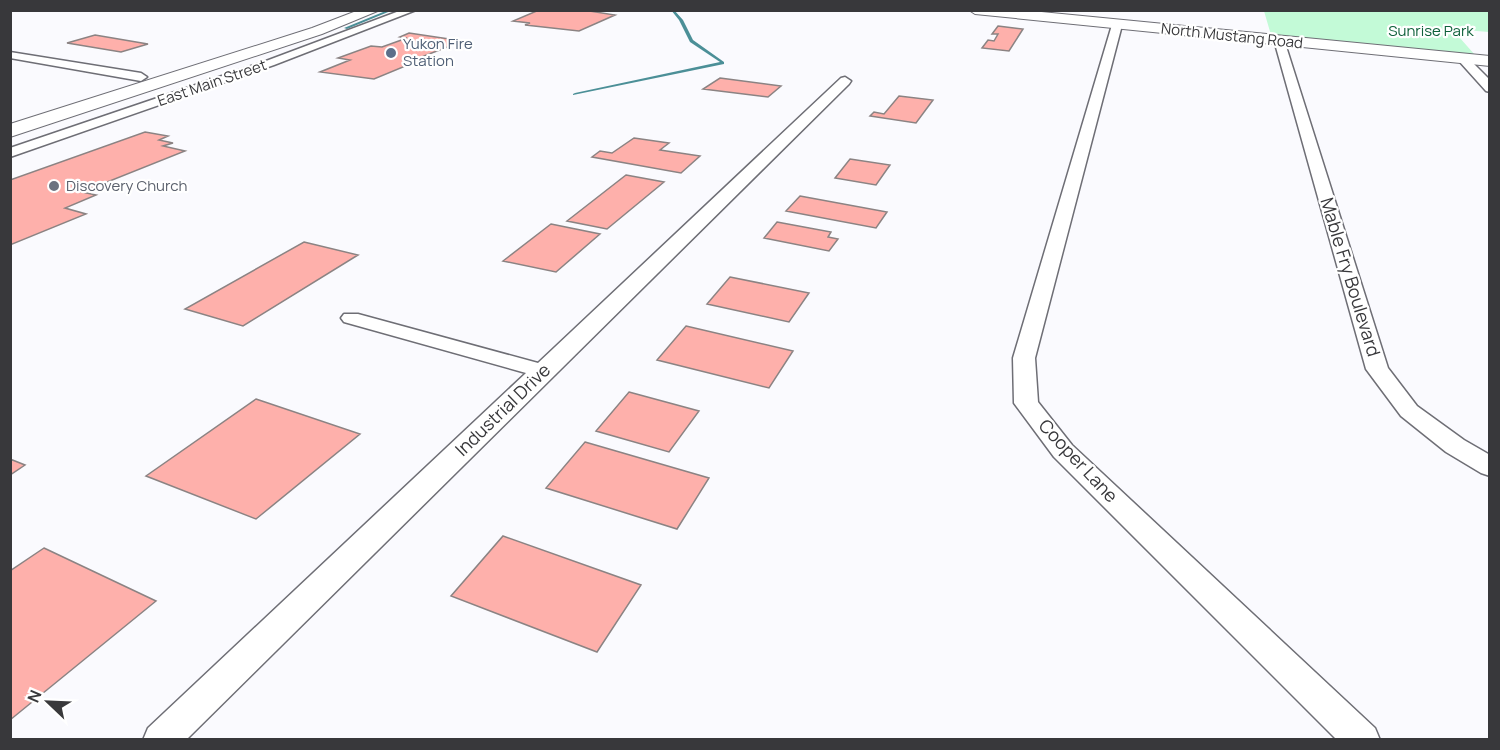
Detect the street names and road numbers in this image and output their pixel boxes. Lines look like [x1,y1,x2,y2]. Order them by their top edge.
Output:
street label: North Mustang Road [1160,18,1304,53]
street label: East Main Street [154,54,269,111]
street label: Mable Fry Boulevard [1315,194,1387,359]
street label: Industrial Drive [450,358,555,461]
street label: Cooper Lane [1034,413,1124,507]

